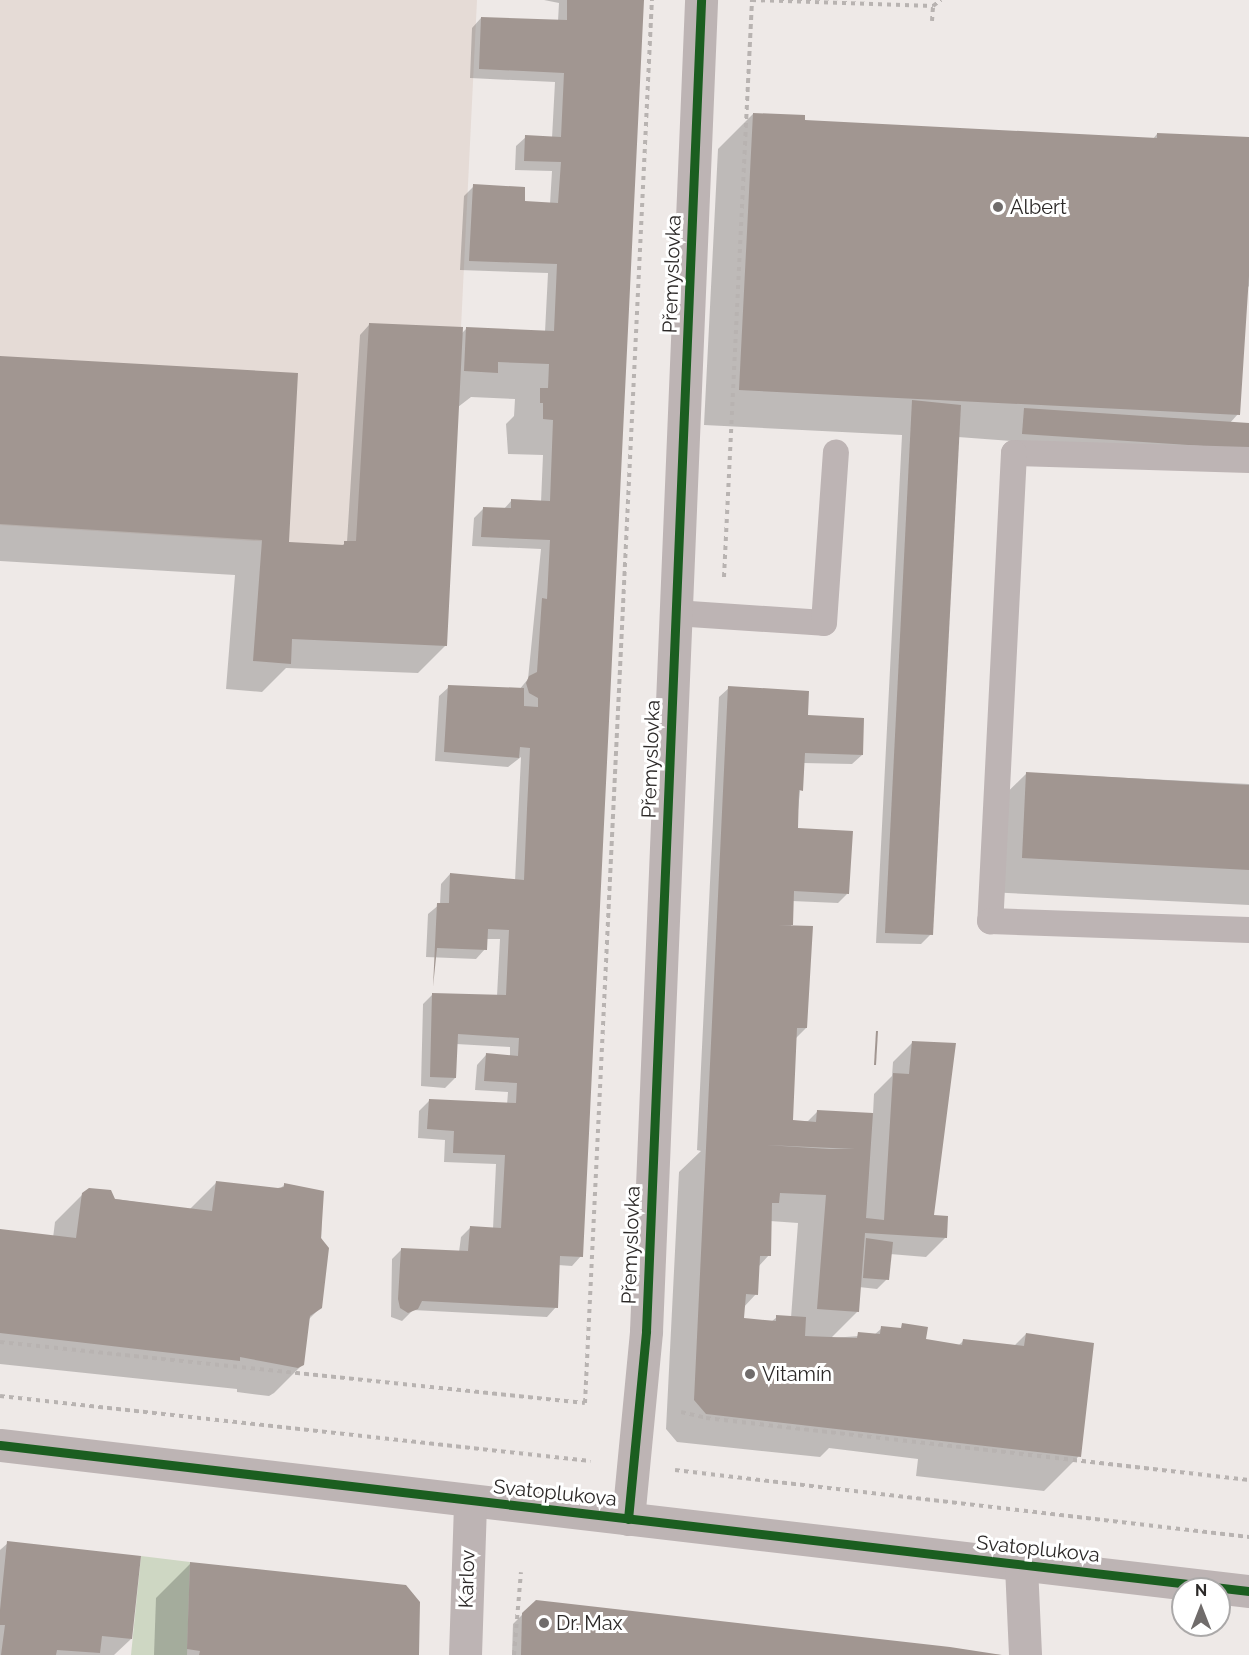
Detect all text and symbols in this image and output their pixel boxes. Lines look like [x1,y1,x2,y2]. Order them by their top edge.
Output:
place label: Albert [1010,195,1067,219]
marker: Albert [991,200,1005,214]
street label: Přemyslovka [658,214,686,334]
street label: Přemyslovka [637,699,665,819]
street label: Přemyslovka [617,1185,645,1305]
place label: Vitamín [762,1362,832,1386]
marker: Vitamín [743,1367,757,1381]
street label: Svatoplukova [492,1475,618,1511]
street label: Svatoplukova [975,1531,1101,1567]
street label: Karlov [454,1549,480,1609]
north arrow [1171,1577,1231,1637]
text: N [1195,1581,1207,1600]
place label: Dr. Max [556,1611,623,1635]
marker: Dr. Max [537,1616,551,1630]

